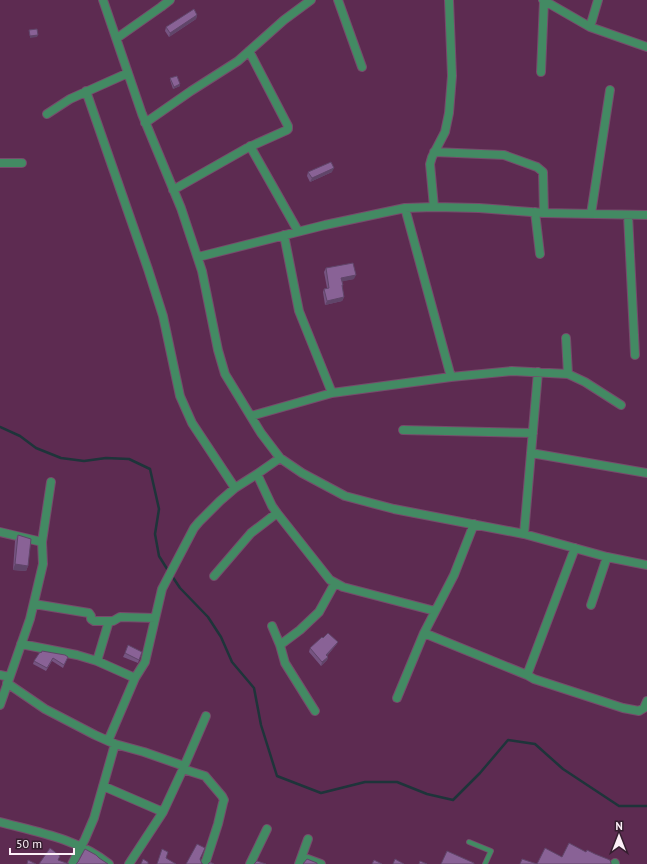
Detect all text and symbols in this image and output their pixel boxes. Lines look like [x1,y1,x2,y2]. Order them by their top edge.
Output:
north arrow [599,816,639,856]
text: N [615,819,623,833]
scale bar [10,830,74,856]
text: 50 m [16,836,42,851]

